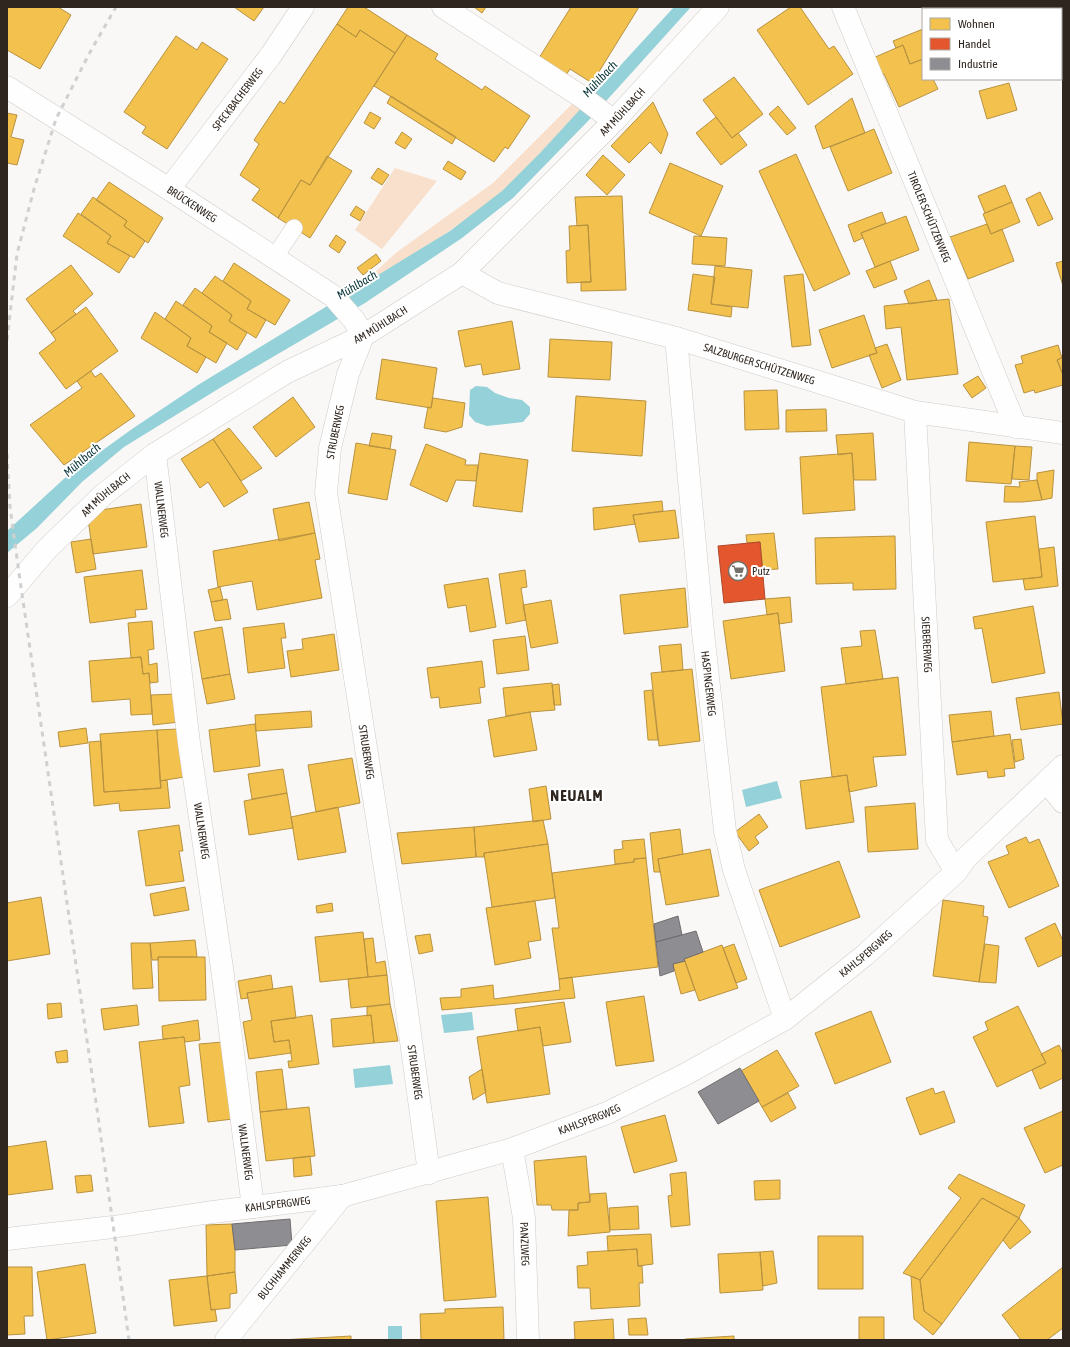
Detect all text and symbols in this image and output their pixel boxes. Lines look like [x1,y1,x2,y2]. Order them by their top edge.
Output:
legend [922,8,1062,80]
text: Wohnen [958,17,995,31]
text: Handel [958,37,992,51]
text: Industrie [958,57,998,71]
water label: Mühlbach [580,58,620,100]
street label: SPECKBACHERWEG [210,65,265,133]
street label: AM MÜHLBACH [597,85,647,138]
street label: TIROLER SCHÜTZENWEG [905,170,954,264]
street label: BRÜCKENWEG [165,183,219,225]
water label: Mühlbach [334,267,380,302]
street label: AM MÜHLBACH [352,303,409,346]
street label: SALZBURGER SCHÜTZENWEG [702,341,817,387]
street label: STRUBERWEG [324,404,346,460]
water label: Mühlbach [61,440,103,480]
street label: AM MÜHLBACH [79,470,133,519]
street label: WALLNERWEG [152,481,171,539]
supermarket icon: Putz [727,560,749,582]
place label: Putz [752,565,770,577]
street label: SIEBERERWEG [920,616,934,673]
street label: HASPINGERWEG [699,650,718,717]
street label: STRUBERWEG [356,724,377,781]
district label: NEUALM [550,787,604,804]
street label: WALLNERWEG [192,802,212,860]
street label: KAHLSPERGWEG [837,927,895,979]
street label: STRUBERWEG [406,1044,425,1101]
street label: KAHLSPERGWEG [557,1101,623,1137]
street label: WALLNERWEG [236,1123,255,1181]
street label: KAHLSPERGWEG [244,1194,311,1214]
street label: PANZLWEG [518,1222,532,1266]
street label: BUCHHAMMERWEG [255,1233,314,1302]

